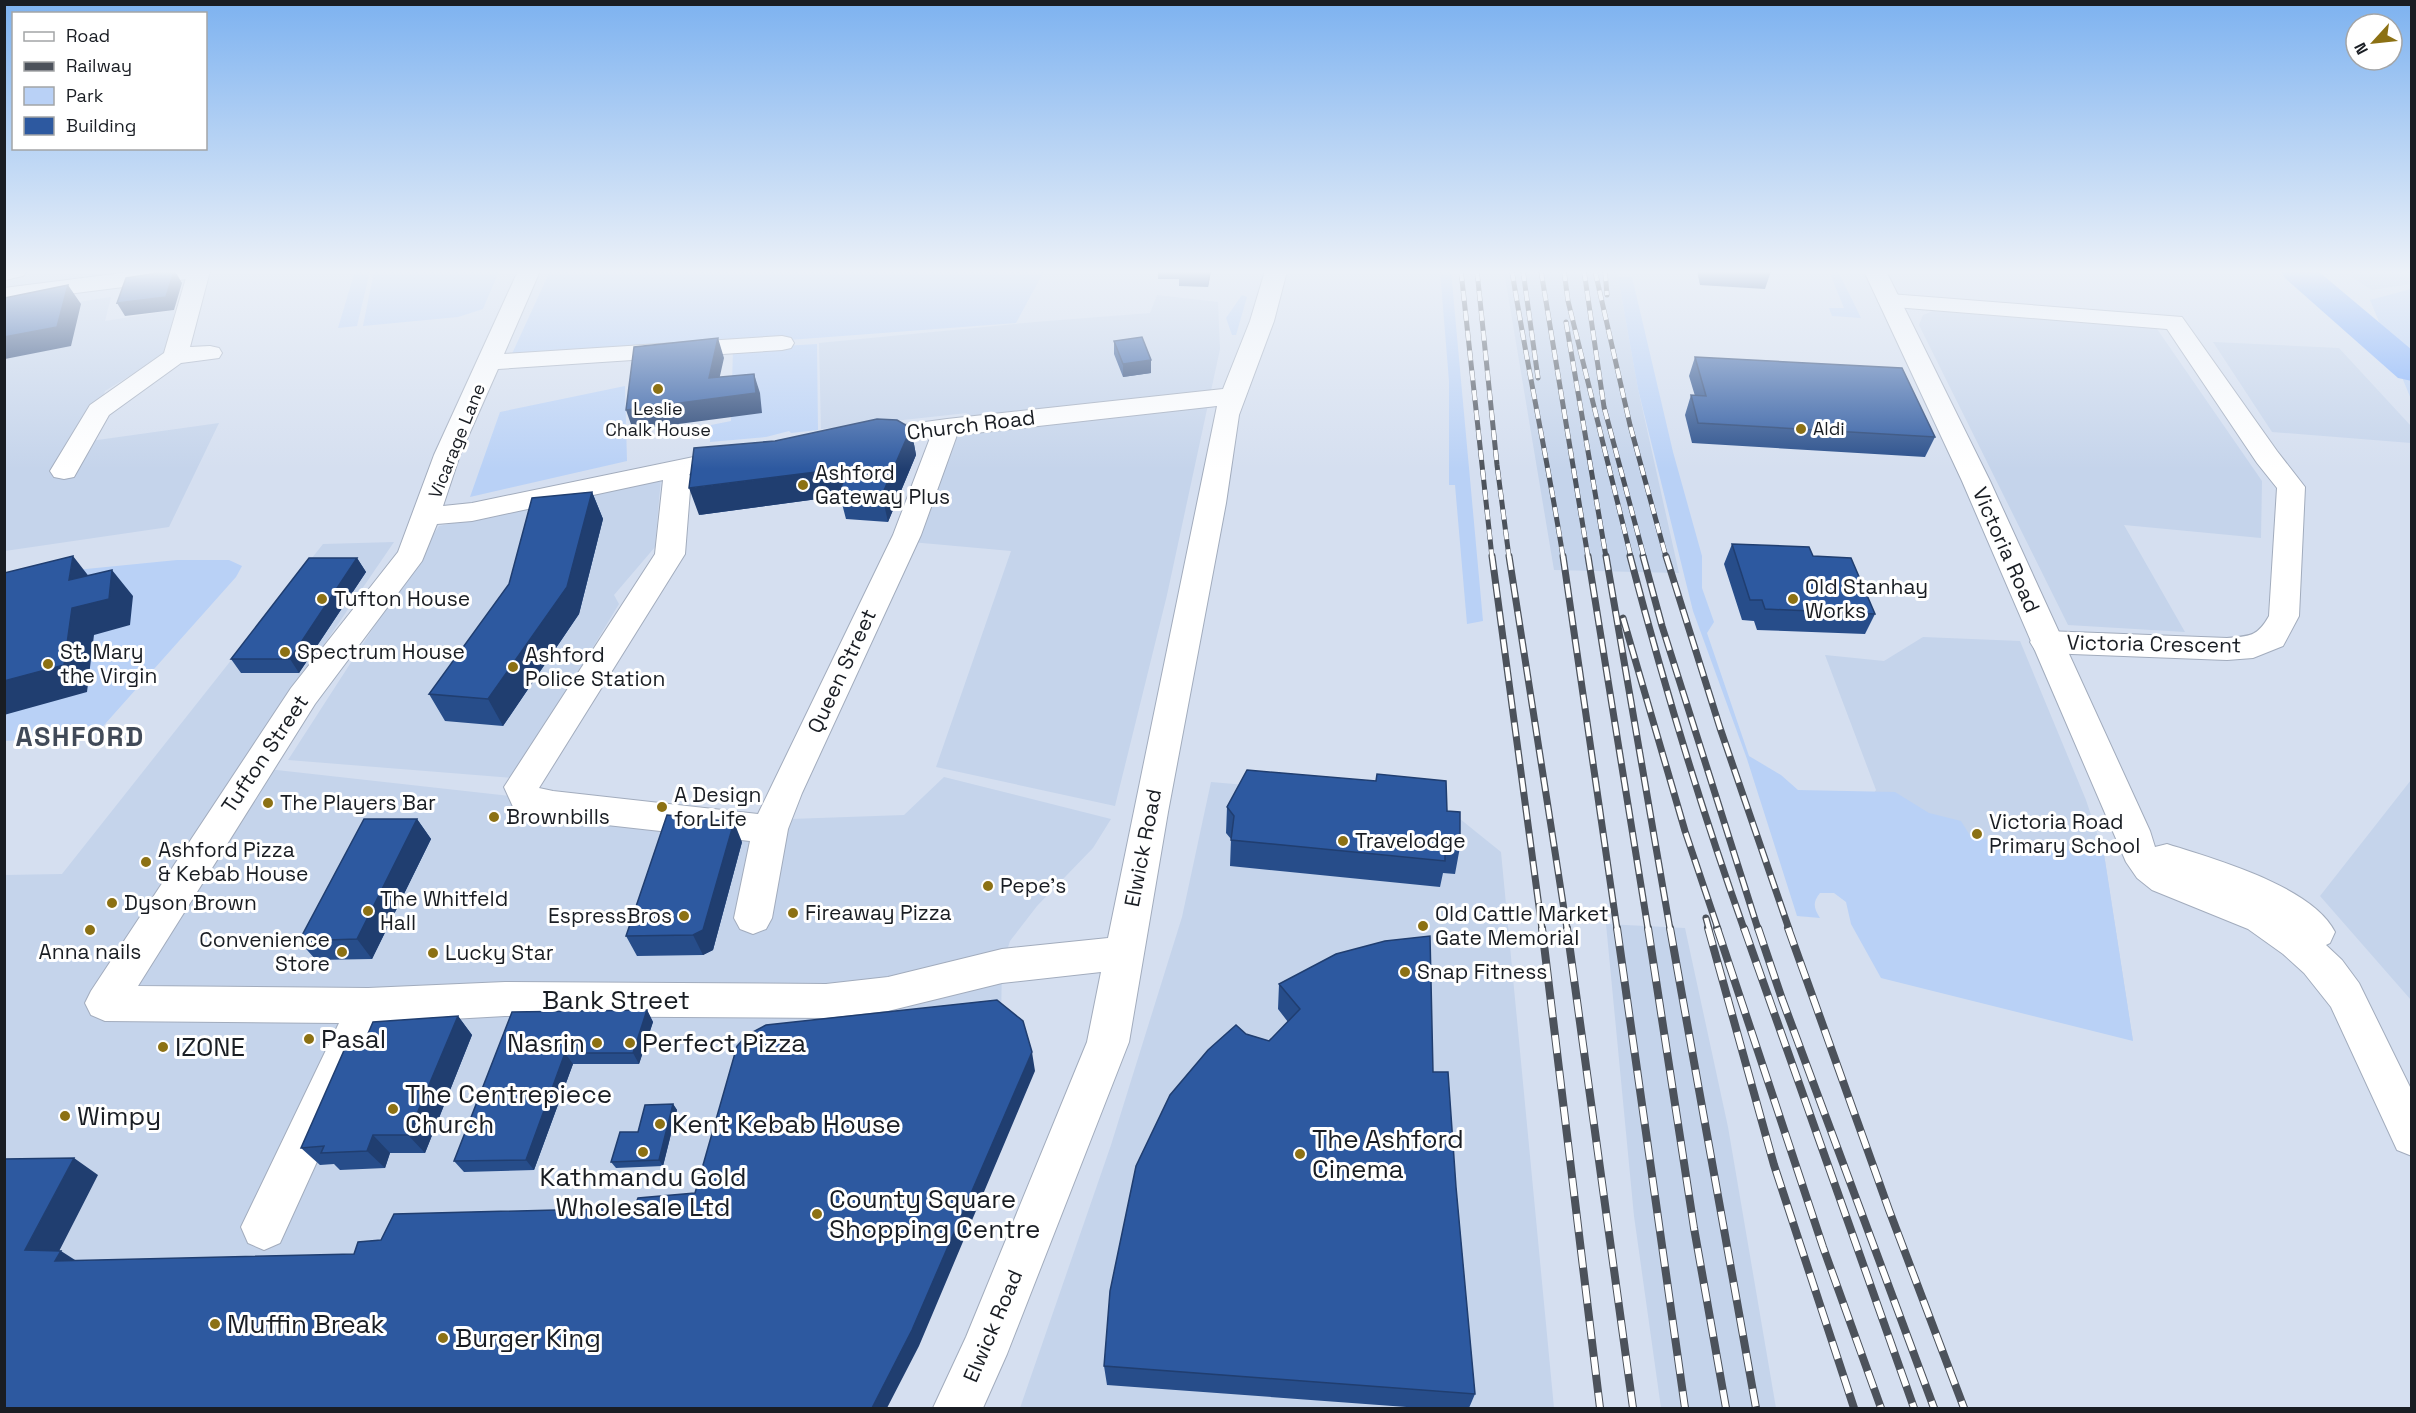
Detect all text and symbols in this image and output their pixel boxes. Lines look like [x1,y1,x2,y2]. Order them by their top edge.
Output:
legend [12,12,207,150]
north arrow [2344,12,2404,72]
text: Road [66,24,110,47]
text: N [2349,39,2373,58]
text: Railway [66,54,132,77]
text: Park [66,84,104,107]
text: Building [66,114,136,137]
street label: Vicarage Lane [423,380,490,502]
marker: Leslie Chalk House [651,382,665,396]
place label: Leslie Chalk House [605,397,711,441]
street label: Church Road [905,403,1037,446]
place label: Aldi [1813,417,1845,440]
marker: Aldi [1794,422,1808,436]
place label: Ashford Gateway Plus [815,459,950,510]
marker: Ashford Gateway Plus [796,478,810,492]
street label: Victoria Road [1967,483,2046,617]
place label: Old Stanhay Works [1805,573,1928,624]
place label: Tufton House [334,585,470,612]
marker: Tufton House [315,592,329,606]
marker: Old Stanhay Works [1786,592,1800,606]
street label: Queen Street [801,604,882,737]
street label: Victoria Crescent [2066,628,2242,659]
place label: St. Mary the Virgin [60,638,157,689]
place label: Spectrum House [297,638,465,665]
place label: Ashford Police Station [525,641,665,692]
marker: Spectrum House [278,645,292,659]
marker: St. Mary the Virgin [41,657,55,671]
marker: Ashford Police Station [506,660,520,674]
street label: Tufton Street [215,689,314,818]
district label: ASHFORD [15,719,145,754]
place label: A Design for Life [674,781,761,832]
street label: Elwick Road [1118,787,1167,909]
place label: The Players Bar [280,789,436,816]
marker: The Players Bar [261,796,275,810]
marker: A Design for Life [655,800,669,814]
place label: Brownbills [506,803,610,830]
place label: Victoria Road Primary School [1989,808,2140,859]
marker: Brownbills [487,810,501,824]
place label: Travelodge [1355,827,1466,854]
marker: Victoria Road Primary School [1970,827,1984,841]
marker: Travelodge [1336,834,1350,848]
place label: Ashford Pizza & Kebab House [158,836,309,887]
marker: Ashford Pizza & Kebab House [139,855,153,869]
place label: Pepe's [1000,872,1066,899]
marker: Pepe's [981,879,995,893]
place label: The Whitfeld Hall [380,885,508,936]
place label: Dyson Brown [124,889,257,916]
marker: Dyson Brown [105,896,119,910]
place label: Fireaway Pizza [805,899,952,926]
place label: Old Cattle Market Gate Memorial [1435,900,1609,951]
place label: EspressBros [548,902,672,929]
marker: The Whitfeld Hall [361,904,375,918]
marker: Fireaway Pizza [786,906,800,920]
marker: EspressBros [677,909,691,923]
marker: Old Cattle Market Gate Memorial [1416,919,1430,933]
marker: Anna nails [83,923,97,937]
place label: Convenience Store [199,926,330,977]
place label: Anna nails [39,938,141,965]
place label: Lucky Star [445,939,554,966]
marker: Convenience Store [335,945,349,959]
marker: Lucky Star [426,946,440,960]
place label: Snap Fitness [1417,958,1547,985]
marker: Snap Fitness [1398,965,1412,979]
street label: Bank Street [542,983,690,1017]
place label: Pasal [321,1022,386,1056]
place label: Nasrin [507,1026,585,1060]
place label: Perfect Pizza [642,1026,806,1060]
place label: IZONE [175,1030,245,1064]
marker: Pasal [302,1032,316,1046]
marker: Nasrin [590,1036,604,1050]
marker: Perfect Pizza [623,1036,637,1050]
marker: IZONE [156,1040,170,1054]
place label: The Centrepiece Church [405,1077,612,1141]
place label: Wimpy [77,1099,161,1133]
marker: The Centrepiece Church [386,1102,400,1116]
place label: Kent Kebab House [672,1107,901,1141]
marker: Wimpy [58,1109,72,1123]
marker: Kent Kebab House [653,1117,667,1131]
place label: The Ashford Cinema [1312,1122,1464,1186]
marker: Kathmandu Gold Wholesale Ltd [636,1145,650,1159]
marker: The Ashford Cinema [1293,1147,1307,1161]
place label: Kathmandu Gold Wholesale Ltd [540,1160,746,1224]
place label: County Square Shopping Centre [829,1182,1040,1246]
marker: County Square Shopping Centre [810,1207,824,1221]
street label: Elwick Road [957,1265,1028,1386]
place label: Muffin Break [227,1307,384,1341]
marker: Muffin Break [208,1317,222,1331]
place label: Burger King [455,1321,601,1355]
marker: Burger King [436,1331,450,1345]

